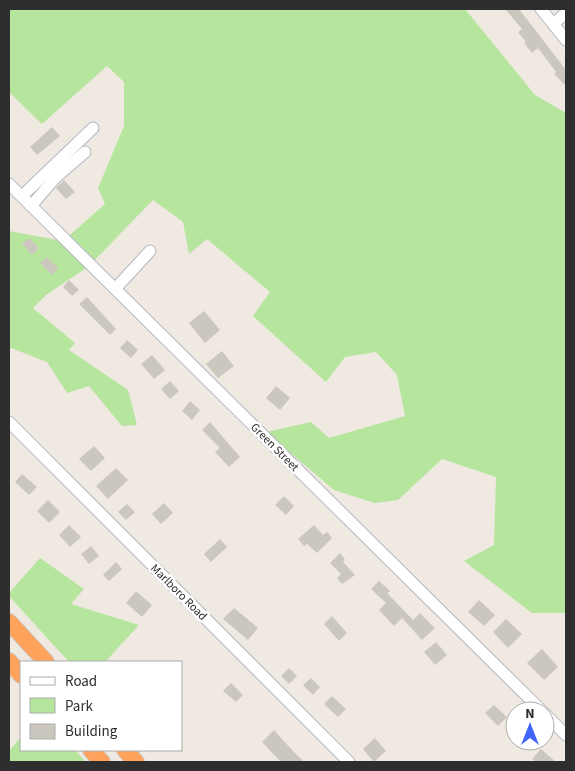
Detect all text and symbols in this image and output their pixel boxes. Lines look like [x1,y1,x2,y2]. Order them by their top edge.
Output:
street label: Green Street [247,419,303,475]
street label: Marlboro Road [147,560,211,624]
legend [20,661,182,751]
text: Road [65,671,97,692]
text: Park [65,696,94,717]
north arrow [505,701,555,751]
text: N [525,704,535,724]
text: Building [65,721,118,742]

